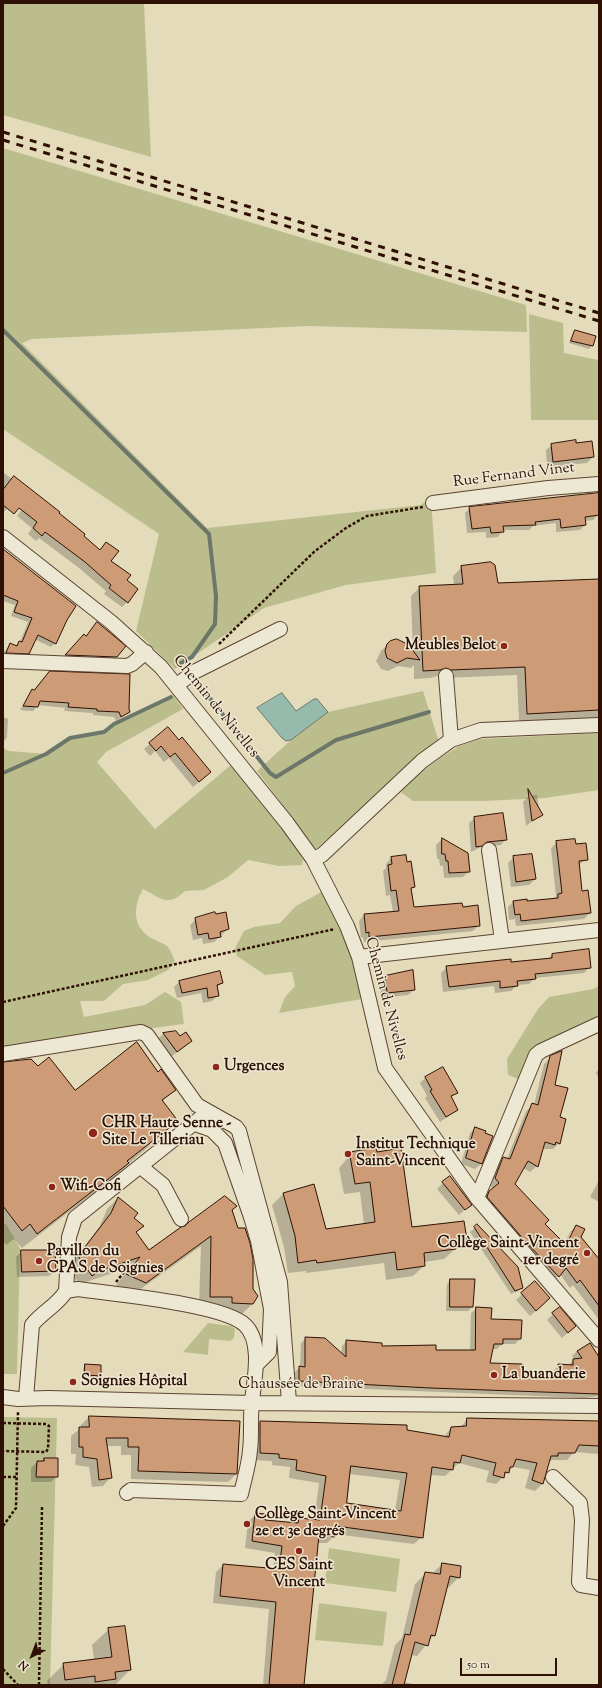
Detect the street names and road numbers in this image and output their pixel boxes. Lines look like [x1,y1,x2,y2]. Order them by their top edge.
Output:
street label: Rue Fernand Vinet [452,460,576,492]
street label: Chemin de Nivelles [168,652,262,762]
street label: Chemin de Nivelles [360,936,410,1062]
street label: Chaussée de Braine [238,1376,364,1394]

